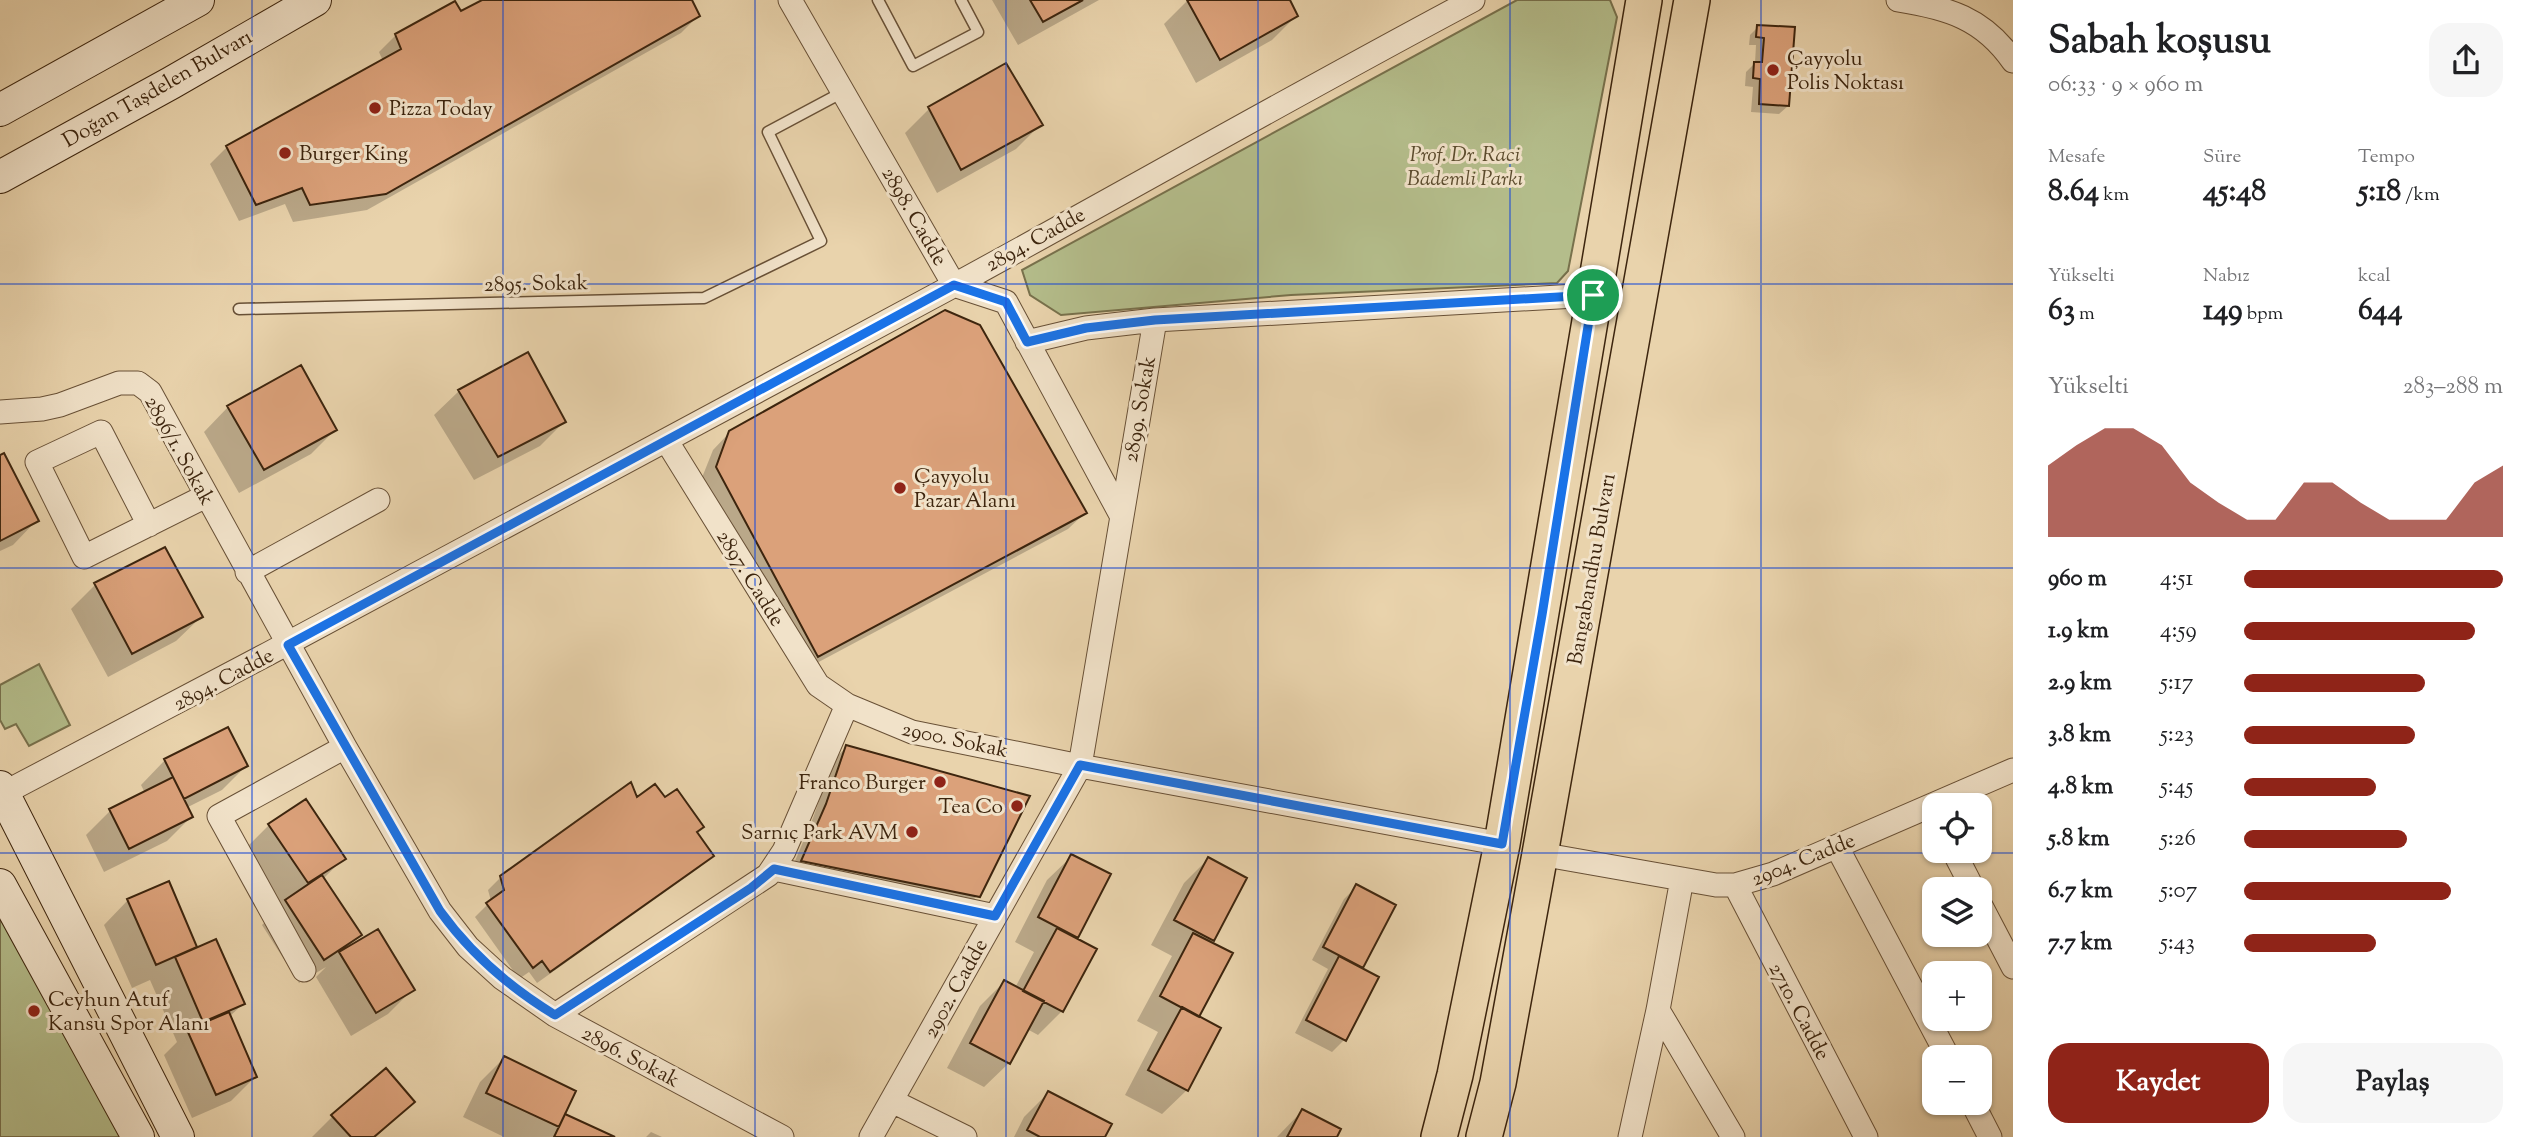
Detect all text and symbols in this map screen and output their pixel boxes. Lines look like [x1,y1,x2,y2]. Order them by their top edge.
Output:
text: Sabah koşusu [2048,16,2271,70]
street label: Doğan Taşdelen Bulvarı [58,23,258,156]
button: share [2429,23,2503,97]
place label: Çayyolu Polis Noktası [1787,45,1904,99]
marker: Çayyolu Polis Noktası [1765,62,1781,78]
text: 06:33 · 9 × 960 m [2048,69,2203,102]
place label: Pizza Today [389,95,493,125]
marker: Pizza Today [367,100,383,116]
place label: Burger King [299,140,408,170]
park label: Prof. Dr. Raci Bademli Parkı [1407,141,1523,195]
text: Mesafe [2048,144,2105,171]
text: Süre [2203,144,2241,171]
text: Tempo [2358,144,2415,171]
marker: Burger King [277,145,293,161]
street label: 2898. Cadde [873,162,954,272]
text: 8.64 [2048,171,2099,214]
text: 45:48 [2203,171,2266,214]
text: 5:18 [2358,171,2401,214]
text: km [2099,182,2129,209]
text: /km [2401,182,2440,209]
street label: 2894. Cadde [981,201,1091,281]
text: Yükselti [2048,263,2115,290]
text: Nabız [2203,263,2250,290]
text: kcal [2358,263,2391,290]
pin [1563,265,1623,325]
street label: 2895. Sokak [484,269,589,301]
icon: arrive [1574,276,1612,314]
text: 63 [2048,290,2075,333]
text: 149 [2203,290,2243,333]
text: 644 [2358,290,2403,333]
text: m [2075,301,2095,328]
text: bpm [2243,301,2283,328]
street label: 2899. Sokak [1117,354,1165,465]
text: Yükselti [2048,371,2129,404]
text: 283–288 m [2403,371,2503,404]
street label: 2896/1. Sokak [136,391,221,512]
place label: Çayyolu Pazar Alanı [914,463,1016,517]
street label: Bangabandhu Bulvarı [1561,471,1625,667]
marker: Çayyolu Pazar Alanı [892,480,908,496]
street label: 2897. Cadde [708,525,791,633]
text: 960 m [2048,563,2107,596]
text: 4:51 [2160,563,2193,596]
text: 1.9 km [2048,615,2109,648]
text: 4:59 [2160,615,2197,648]
street label: 2894. Cadde [168,642,280,720]
text: 2.9 km [2048,667,2112,700]
text: 5:17 [2160,667,2193,700]
street label: 2900. Sokak [899,715,1011,767]
text: 3.8 km [2048,719,2111,752]
text: 5:23 [2160,719,2194,752]
place label: Franco Burger [798,769,926,799]
text: 4.8 km [2048,771,2113,804]
text: 5:45 [2160,771,2193,804]
marker: Franco Burger [932,774,948,790]
place label: Tea Co [938,793,1003,823]
map controls [1922,793,1992,1115]
button: locate [1922,793,1992,863]
marker: Tea Co [1009,798,1025,814]
place label: Sarnıç Park AVM [741,819,898,849]
text: 5.8 km [2048,823,2110,856]
text: 5:26 [2160,823,2196,856]
marker: Sarnıç Park AVM [904,824,920,840]
street label: 2904. Cadde [1747,826,1860,895]
text: 6.7 km [2048,875,2113,908]
text: 5:07 [2160,875,2197,908]
button: layers [1922,877,1992,947]
text: 7.7 km [2048,927,2112,960]
text: 5:43 [2160,927,2195,960]
street label: 2902. Cadde [917,934,996,1044]
street label: 2710. Cadde [1760,958,1837,1066]
button: + [1922,961,1992,1031]
place label: Ceyhun Atuf Kansu Spor Alanı [48,986,209,1040]
marker: Ceyhun Atuf Kansu Spor Alanı [26,1003,42,1019]
street label: 2896. Sokak [576,1019,685,1096]
button: Kaydet [2048,1043,2269,1123]
button: Paylaş [2283,1043,2503,1123]
button: − [1922,1045,1992,1115]

